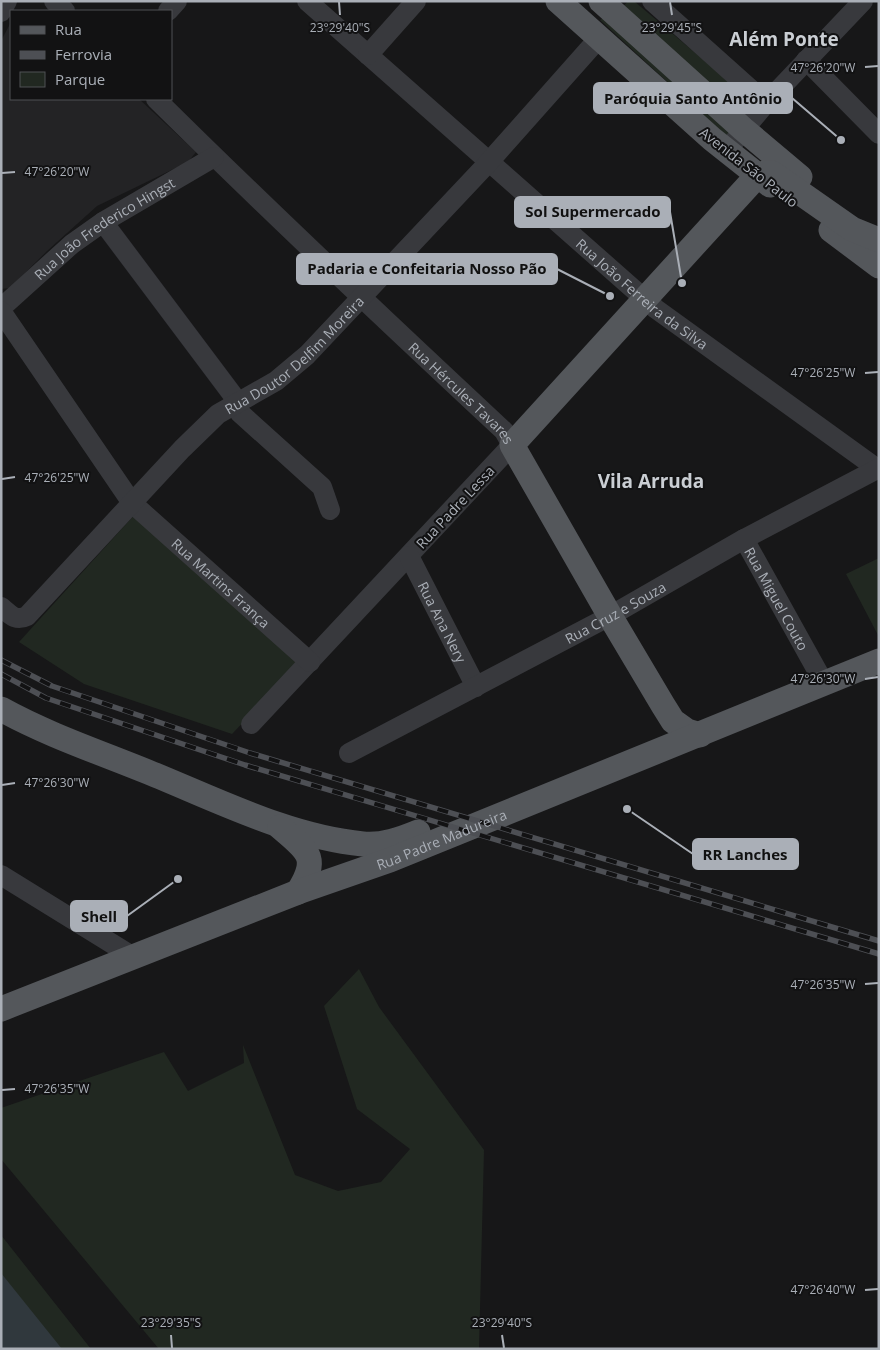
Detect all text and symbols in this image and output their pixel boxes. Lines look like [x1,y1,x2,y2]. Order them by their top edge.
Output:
legend [10,10,172,100]
text: Rua [55,19,82,39]
text: 23°29'40"S [310,19,370,36]
text: 23°29'45"S [642,19,702,36]
district label: Além Ponte [729,26,839,52]
text: Ferrovia [55,44,112,64]
text: 47°26'20"W [791,59,855,76]
text: Parque [55,69,105,89]
callout: Paróquia Santo Antônio [594,83,792,113]
text: Paróquia Santo Antônio [604,88,782,108]
street label: Avenida São Paulo [696,123,802,211]
text: 47°26'20"W [25,163,89,180]
street label: Rua João Frederico Hingst [30,173,178,284]
callout: Sol Supermercado [515,197,670,227]
text: Sol Supermercado [525,201,661,221]
street label: Rua João Ferreira da Silva [572,234,712,353]
callout: Padaria e Confeitaria Nosso Pão [297,254,557,284]
text: Padaria e Confeitaria Nosso Pão [307,258,547,278]
street label: Rua Doutor Delfim Moreira [221,292,368,418]
street label: Rua Hércules Tavares [405,337,519,447]
text: 47°26'25"W [791,364,855,381]
street label: Rua Padre Lessa [412,461,498,553]
district label: Vila Arruda [598,468,704,494]
text: 47°26'25"W [25,469,89,486]
street label: Rua Martins França [168,534,275,632]
street label: Rua Miguel Couto [741,543,813,653]
street label: Rua Cruz e Souza [561,577,669,648]
street label: Rua Ana Nery [414,578,472,667]
text: 47°26'30"W [791,670,855,687]
text: 47°26'30"W [25,774,89,791]
street label: Rua Padre Madureira [374,804,509,874]
callout: RR Lanches [693,839,798,869]
text: RR Lanches [703,844,787,864]
callout: Shell [71,901,127,931]
text: Shell [81,906,117,926]
text: 47°26'35"W [791,976,855,993]
text: 47°26'35"W [25,1080,89,1097]
text: 47°26'40"W [791,1281,855,1298]
text: 23°29'35"S [141,1314,201,1331]
text: 23°29'40"S [472,1314,532,1331]

